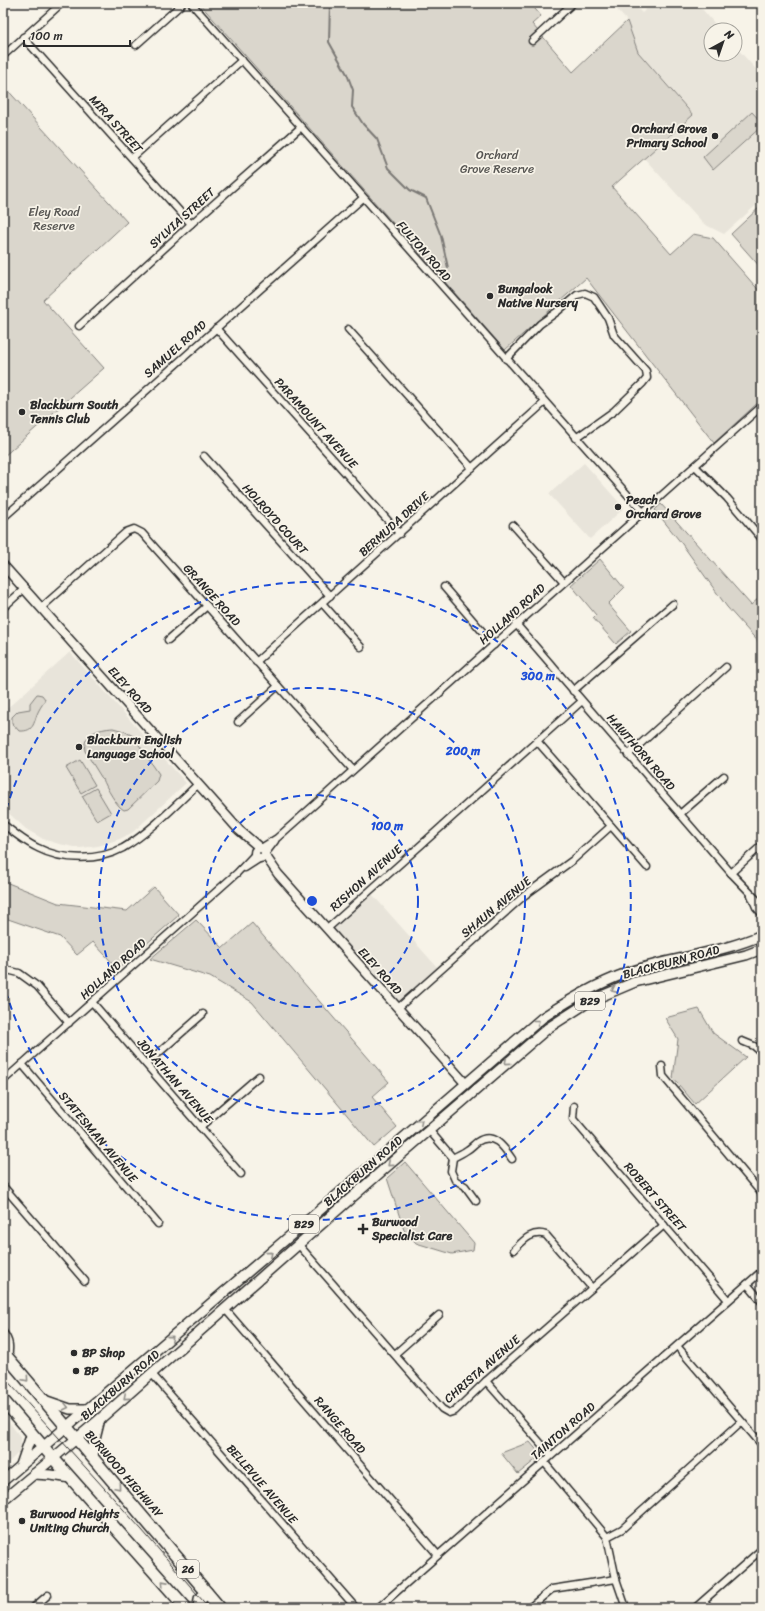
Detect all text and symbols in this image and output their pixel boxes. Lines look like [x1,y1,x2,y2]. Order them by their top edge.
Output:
scale bar [24,22,130,48]
north arrow [703,22,743,62]
text: N [719,24,738,45]
text: 100 m [30,25,63,47]
street label: MIRA STREET [84,90,149,159]
place label: Orchard Grove Primary School [627,118,708,154]
marker: Orchard Grove Primary School [710,131,720,141]
park label: Orchard Grove Reserve [460,144,534,180]
street label: SYLVIA STREET [144,182,221,254]
park label: Eley Road Reserve [28,201,80,237]
street label: FULTON ROAD [391,215,457,287]
place label: Bungalook Native Nursery [497,278,579,314]
marker: Bungalook Native Nursery [485,291,495,301]
street label: SAMUEL ROAD [138,314,212,384]
street label: PARAMOUNT AVENUE [269,372,364,475]
place label: Blackburn South Tennis Club [30,394,119,430]
marker: Blackburn South Tennis Club [17,407,27,417]
street label: HOLROYD COURT [237,478,314,560]
street label: BERMUDA DRIVE [353,485,436,562]
place label: Peach Orchard Grove [625,489,701,525]
marker: Peach Orchard Grove [613,502,623,512]
street label: GRANGE ROAD [178,558,246,632]
street label: HOLLAND ROAD [474,577,551,650]
street label: ELEY ROAD [102,661,158,720]
text: 300 m [520,665,556,687]
street label: HAWTHORN ROAD [601,708,682,796]
place label: Blackburn English Language School [87,729,182,765]
text: 200 m [445,740,481,762]
marker: Blackburn English Language School [74,742,84,752]
text: 100 m [371,815,404,837]
street label: RISHON AVENUE [325,838,408,917]
street label: SHAUN AVENUE [456,870,537,943]
centre of rings [305,894,319,908]
street label: HOLLAND ROAD [75,932,152,1005]
street label: BLACKBURN ROAD [620,938,722,986]
street label: ELEY ROAD [352,942,408,1001]
one-way arrow [611,985,619,993]
road number: B29 [575,992,605,1010]
one-way arrow [532,1019,539,1026]
street label: JONATHAN AVENUE [131,1032,220,1130]
one-way arrow [504,1057,511,1064]
street label: STATESMAN AVENUE [53,1086,144,1189]
one-way arrow [415,1120,423,1127]
street label: BLACKBURN ROAD [318,1130,408,1212]
street label: ROBERT STREET [618,1157,692,1237]
one-way arrow [387,1159,395,1166]
place label: Burwood Specialist Care [371,1211,452,1247]
road number: B29 [289,1215,319,1233]
marker: Burwood Specialist Care [357,1223,369,1235]
one-way arrow [265,1251,272,1258]
street label: CHRISTA AVENUE [439,1328,526,1409]
one-way arrow [166,1336,174,1343]
place label: BP Shop [82,1342,126,1364]
street label: BLACKBURN ROAD [75,1344,165,1426]
marker: BP Shop [69,1348,79,1358]
place label: BP [84,1360,100,1382]
marker: BP [71,1366,81,1376]
one-way arrow [22,1374,29,1381]
street label: RANGE ROAD [308,1391,372,1460]
one-way arrow [123,1392,130,1399]
street label: TAINTON ROAD [525,1396,601,1466]
one-way arrow [63,1403,69,1411]
street label: BURWOOD HIGHWAY [79,1425,169,1523]
street label: BELLEVUE AVENUE [221,1439,304,1530]
one-way arrow [114,1482,121,1490]
place label: Burwood Heights Uniting Church [30,1503,120,1539]
marker: Burwood Heights Uniting Church [17,1516,27,1526]
road number: 26 [177,1560,199,1578]
one-way arrow [162,1580,169,1588]

